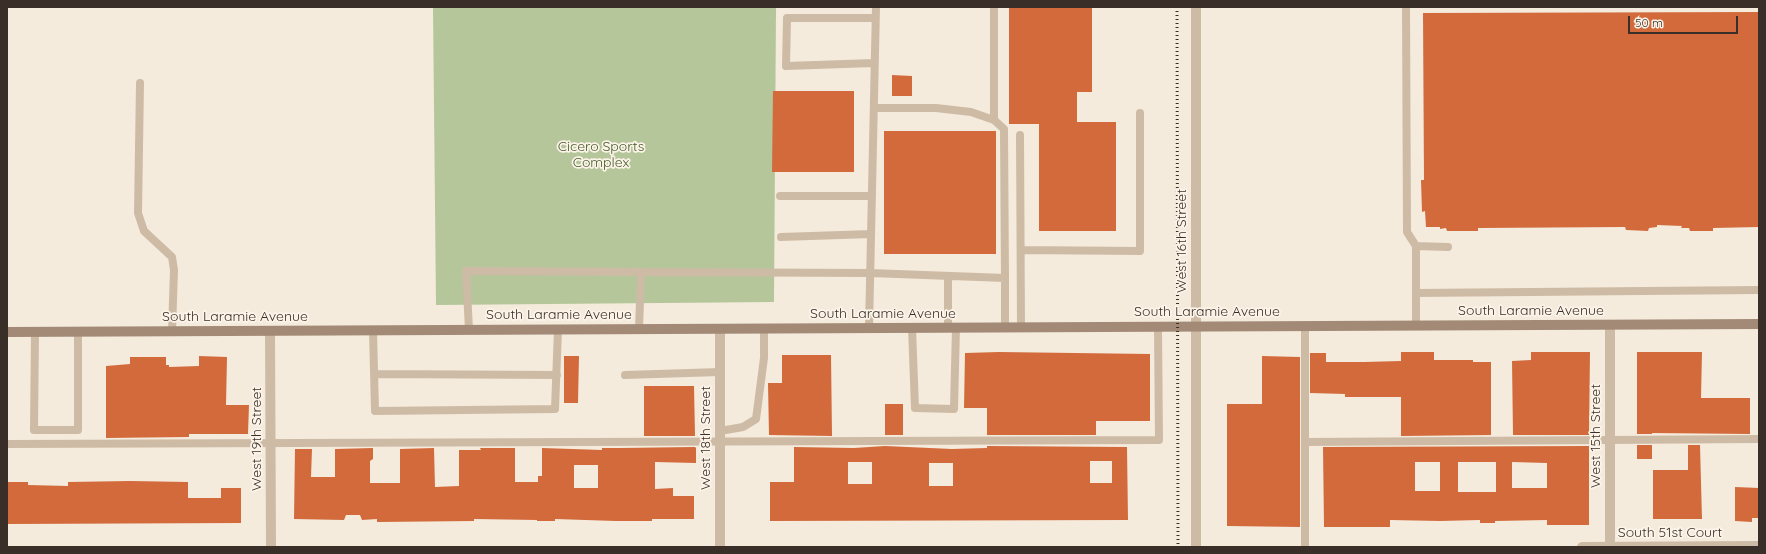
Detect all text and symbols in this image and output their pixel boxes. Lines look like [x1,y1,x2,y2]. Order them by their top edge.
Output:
scale bar [1630,8,1740,34]
text: 50 m [1635,15,1663,30]
park label: Cicero Sports Complex [558,139,644,172]
street label: West 16th Street [1174,189,1190,293]
street label: South Laramie Avenue [1458,303,1604,319]
street label: South Laramie Avenue [1134,304,1280,320]
street label: South Laramie Avenue [810,306,956,322]
street label: South Laramie Avenue [486,307,632,323]
street label: South Laramie Avenue [162,309,308,325]
street label: West 15th Street [1588,384,1604,488]
street label: West 18th Street [698,386,714,490]
street label: West 19th Street [249,387,265,491]
street label: South 51st Court [1618,525,1722,541]

